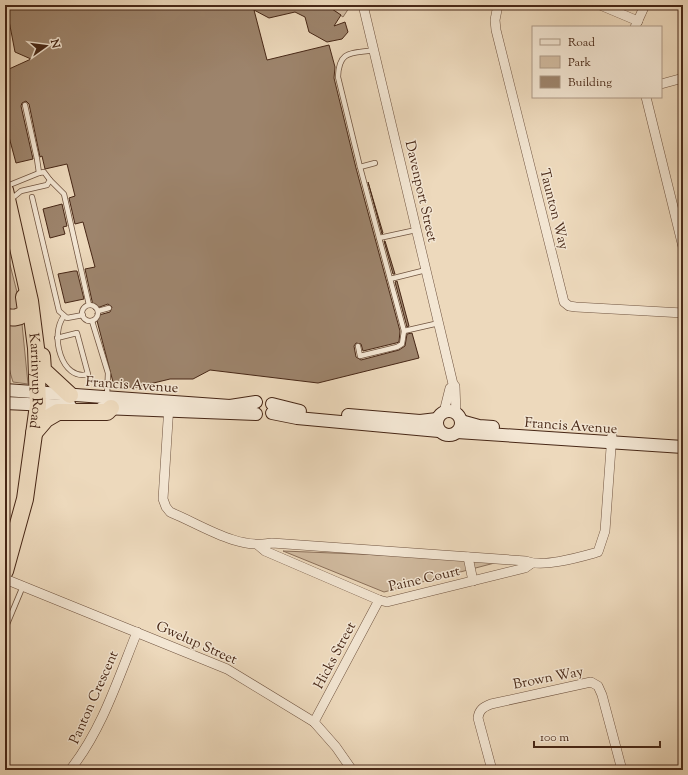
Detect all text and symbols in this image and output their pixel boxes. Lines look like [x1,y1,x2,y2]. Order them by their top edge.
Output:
north arrow [26,26,66,66]
legend [532,26,662,98]
text: Road [568,34,595,52]
text: N [46,37,64,50]
text: Park [568,54,591,72]
text: Building [568,74,612,92]
street label: Davenport Street [399,139,441,244]
street label: Taunton Way [533,167,573,252]
street label: Karrinyup Road [22,332,46,430]
street label: Francis Avenue [85,373,179,399]
street label: Francis Avenue [524,414,618,440]
street label: Paine Court [387,562,462,598]
street label: Gwelup Street [153,617,240,671]
street label: Hicks Street [310,619,362,693]
street label: Panton Crescent [65,648,124,748]
street label: Brown Way [512,662,585,696]
scale bar [534,723,660,749]
text: 100 m [540,729,569,747]

